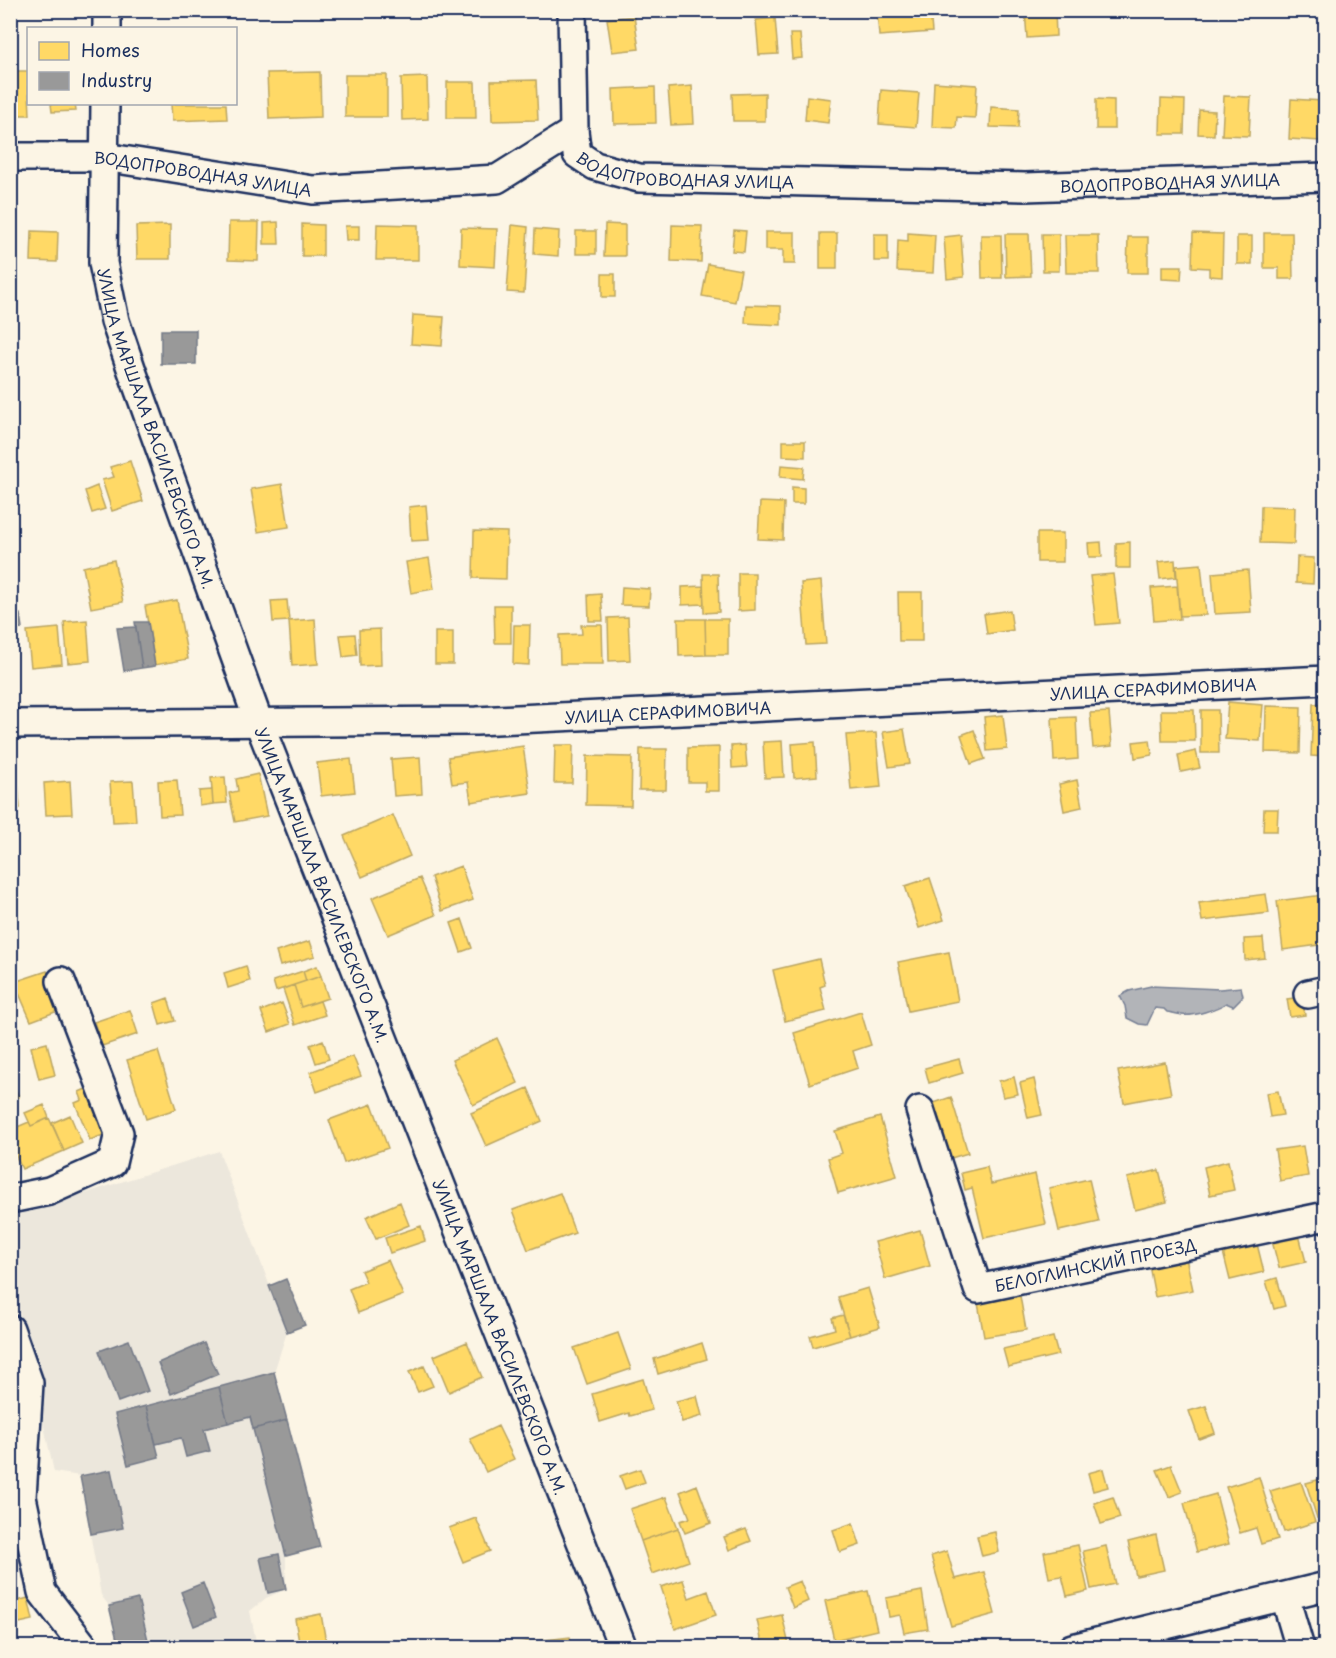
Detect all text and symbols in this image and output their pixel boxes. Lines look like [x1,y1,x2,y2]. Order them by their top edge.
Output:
legend [27,27,237,105]
text: Homes [81,36,139,63]
text: Industry [81,66,152,93]
street label: ВОДОПРОВОДНАЯ УЛИЦА [94,145,314,202]
street label: ВОДОПРОВОДНАЯ УЛИЦА [572,145,794,194]
street label: ВОДОПРОВОДНАЯ УЛИЦА [1059,167,1280,198]
street label: УЛИЦА МАРШАЛА ВАСИЛЕВСКОГО А.М. [92,266,222,592]
street label: УЛИЦА СЕРАФИМОВИЧА [1049,671,1257,705]
street label: УЛИЦА СЕРАФИМОВИЧА [564,695,772,729]
street label: УЛИЦА МАРШАЛА ВАСИЛЕВСКОГО А.М. [250,723,396,1046]
street label: УЛИЦА МАРШАЛА ВАСИЛЕВСКОГО А.М. [428,1176,573,1498]
street label: БЕЛОГЛИНСКИЙ ПРОЕЗД [992,1232,1198,1297]

